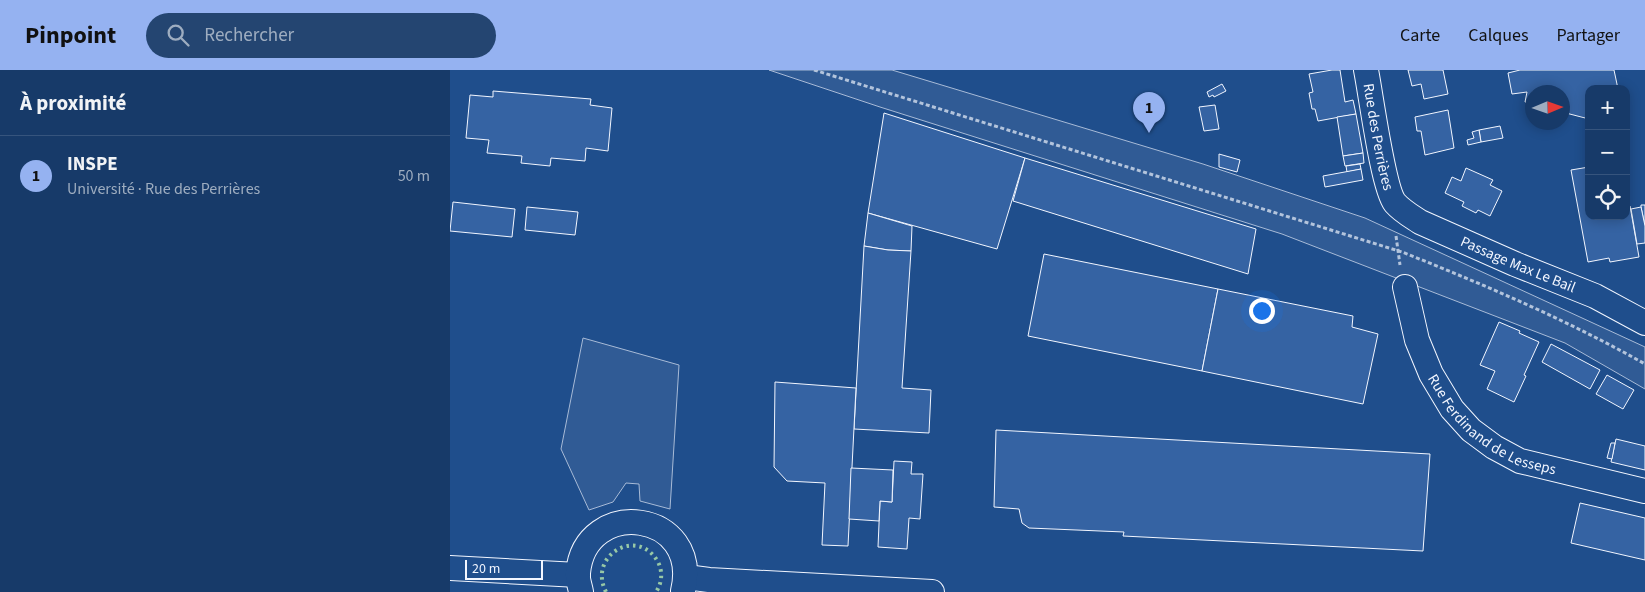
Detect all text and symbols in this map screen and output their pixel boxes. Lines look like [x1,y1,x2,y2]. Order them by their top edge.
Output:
search box [146,13,496,58]
text: Pinpoint [25,18,116,53]
icon: search [164,21,192,49]
text: Rechercher [204,22,294,49]
text: Carte [1400,23,1440,48]
text: Calques [1468,23,1528,48]
text: Partager [1556,23,1620,48]
street label: Rue des Perrières [1358,82,1399,193]
north arrow [1525,85,1570,130]
map controls [1585,85,1630,220]
button: + [1585,85,1630,130]
text: À proximité [20,88,126,118]
pin: 1 [1133,92,1165,133]
button: − [1585,130,1630,175]
text: INSPE [67,151,118,178]
text: 1 [32,165,40,187]
text: 50 m [398,165,430,187]
button: locate [1585,175,1630,220]
text: Université · Rue des Perrières [67,178,260,200]
street label: Passage Max Le Bail [1457,231,1579,298]
your location [1249,298,1275,324]
street label: Rue Ferdinand de Lesseps [1423,370,1558,480]
scale bar [465,557,542,580]
text: 20 m [472,559,500,579]

